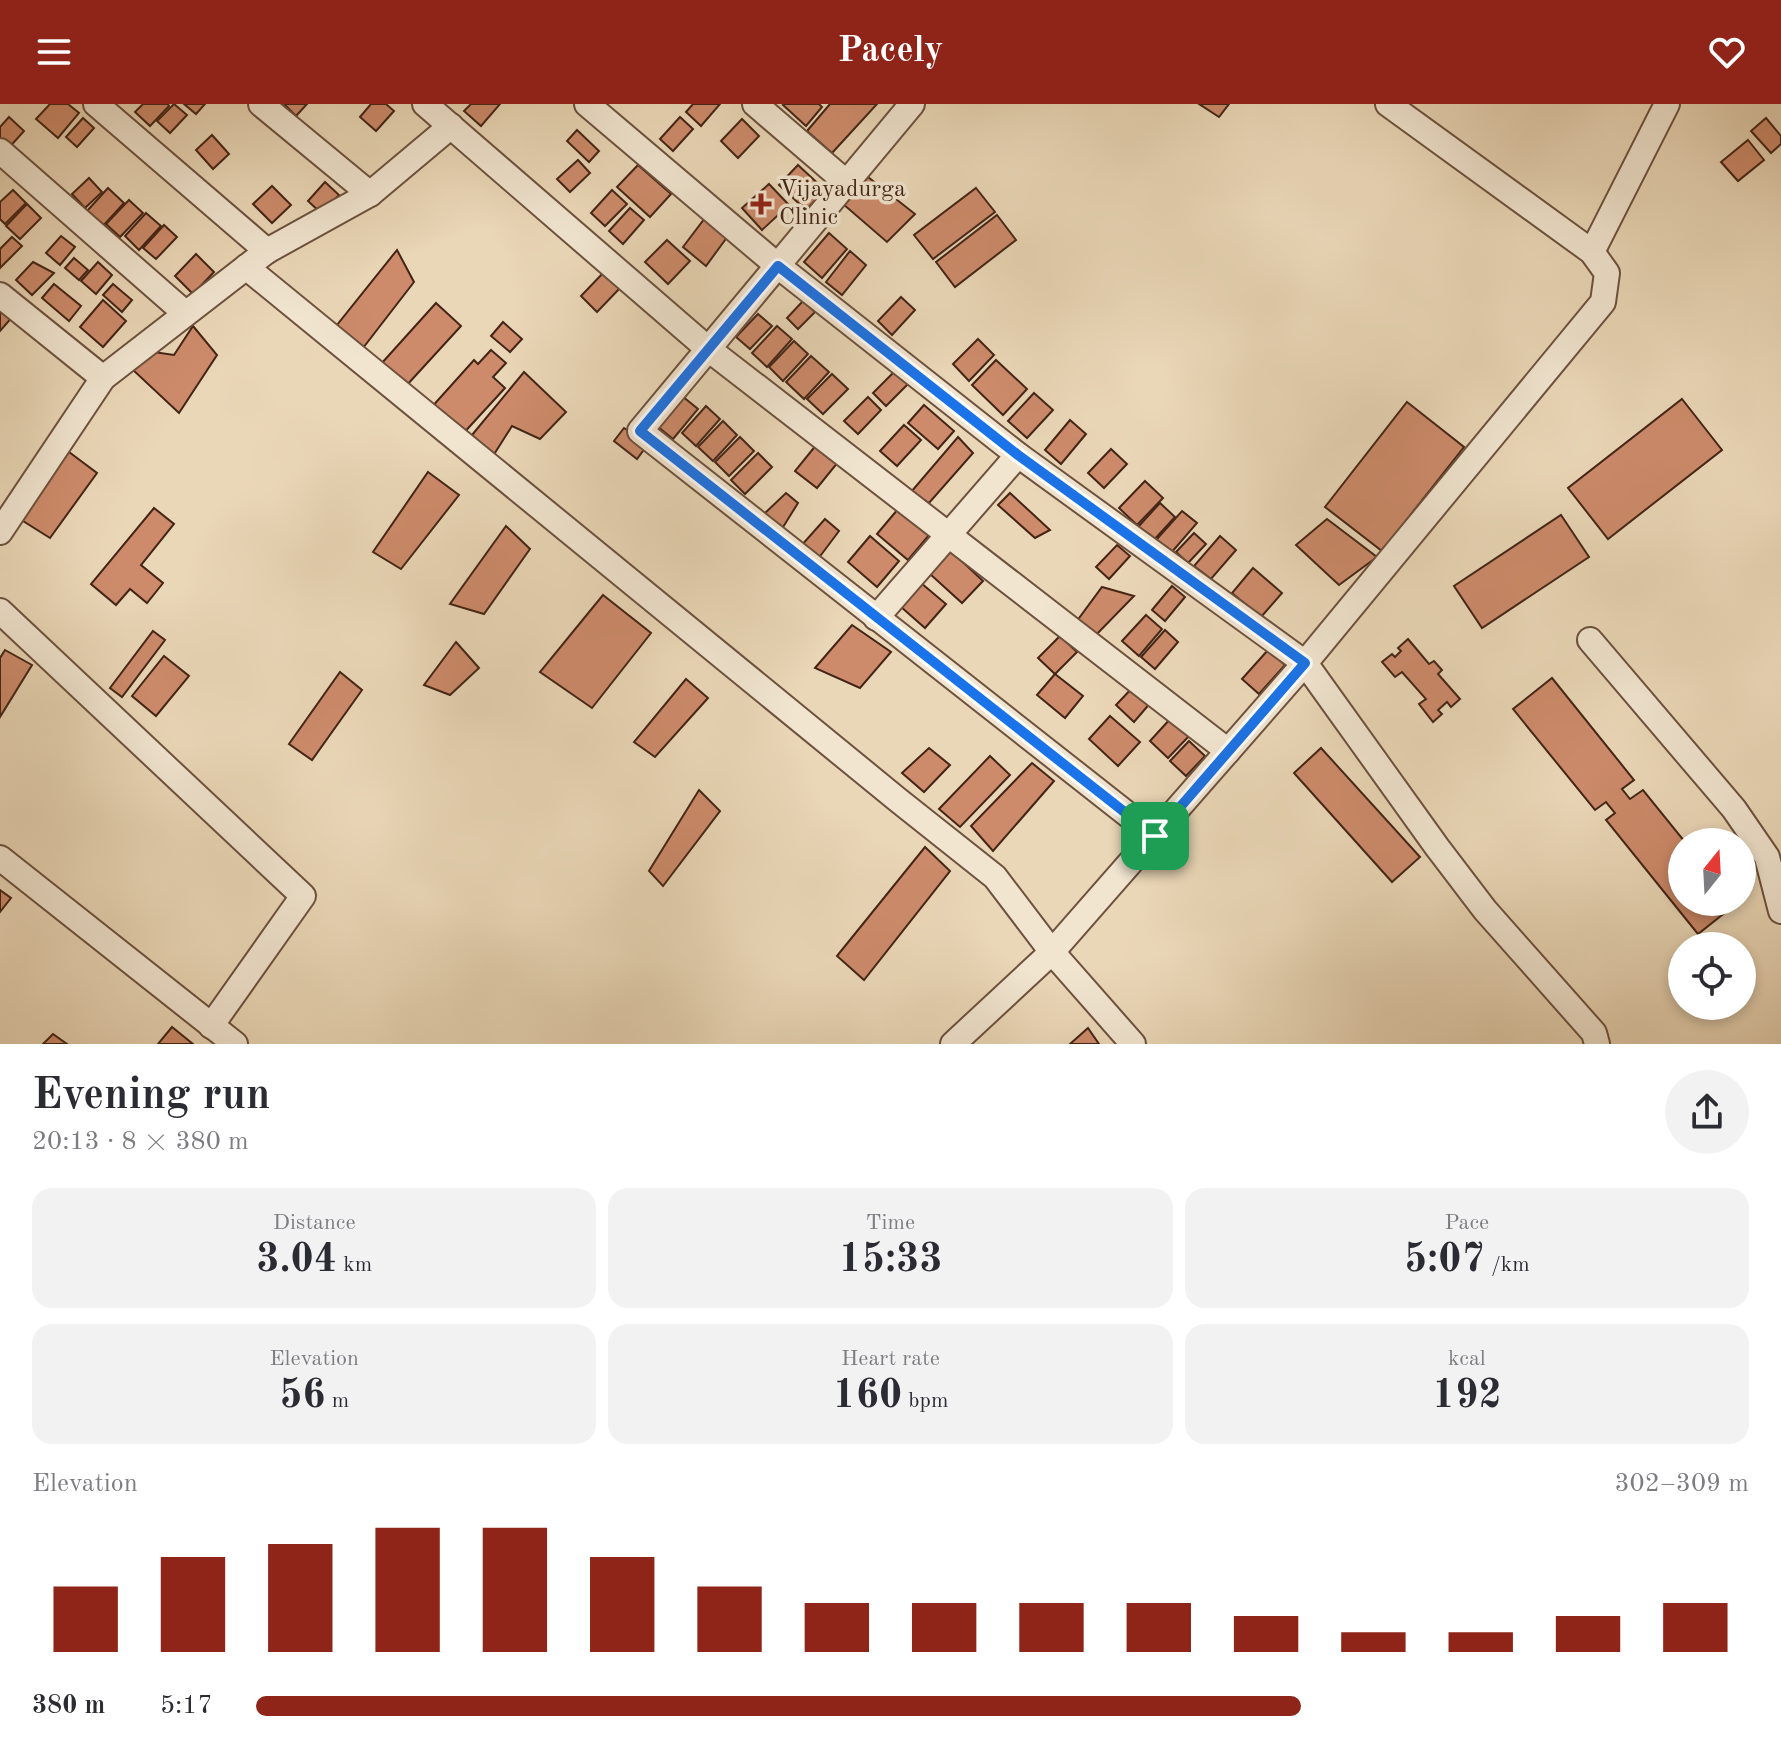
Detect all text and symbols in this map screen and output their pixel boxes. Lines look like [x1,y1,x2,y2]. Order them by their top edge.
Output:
icon: menu [32,30,76,74]
icon: heart [1705,30,1749,74]
text: Pacely [838,34,943,70]
place label: Vijayadurga Clinic [779,178,906,230]
marker: Vijayadurga Clinic [750,193,772,215]
pin [1121,802,1189,870]
icon: arrive [1133,814,1177,858]
north arrow [1668,828,1756,916]
map controls [1668,828,1756,1020]
button: locate [1668,932,1756,1020]
button: share [1665,1070,1749,1154]
text: Evening run [32,1074,270,1118]
text: 20:13 · 8 × 380 m [32,1129,249,1155]
text: Distance [273,1212,356,1234]
text: Time [866,1212,915,1234]
text: Pace [1445,1212,1489,1234]
text: 3.04 [256,1241,337,1281]
text: 15:33 [838,1241,942,1281]
text: 5:07 [1404,1241,1485,1281]
text: km [337,1254,372,1276]
text: /km [1485,1254,1530,1276]
text: Elevation [269,1348,359,1370]
text: Heart rate [841,1348,940,1370]
text: kcal [1448,1348,1486,1370]
text: 56 [279,1377,326,1417]
text: 160 [833,1377,902,1417]
text: 192 [1432,1377,1502,1417]
text: m [326,1390,349,1412]
text: bpm [902,1390,948,1412]
text: Elevation [32,1471,138,1497]
text: 302–309 m [1614,1471,1749,1497]
text: 380 m [32,1693,105,1719]
text: 5:17 [160,1693,213,1719]

